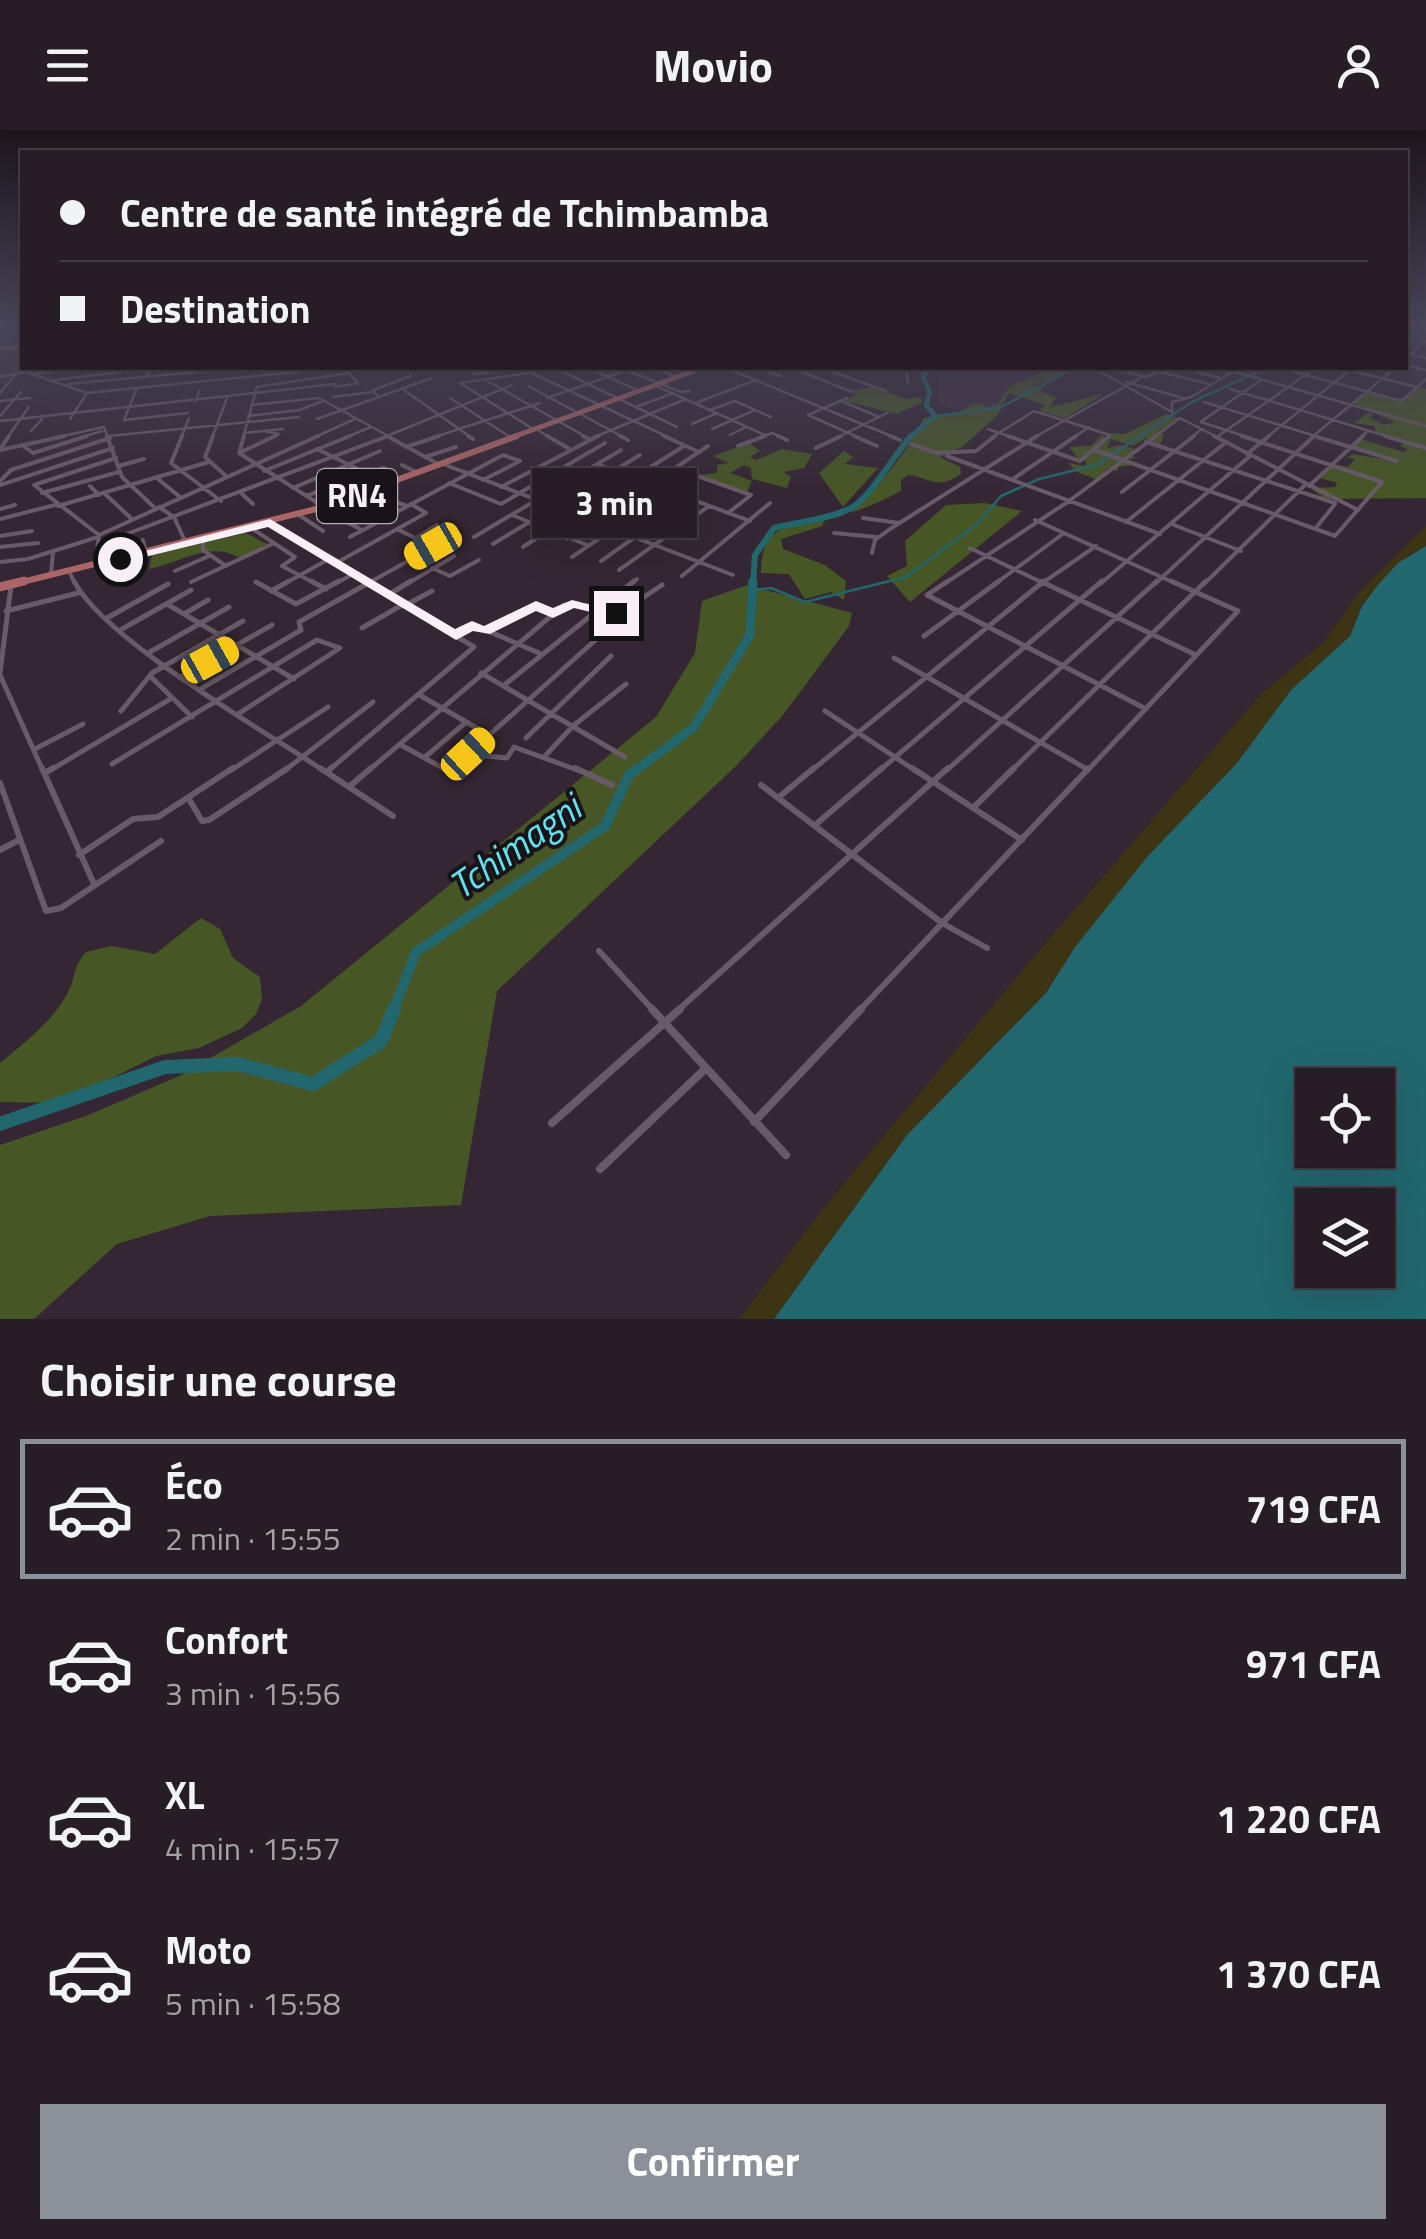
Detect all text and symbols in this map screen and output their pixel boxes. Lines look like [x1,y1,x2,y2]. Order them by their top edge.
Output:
text: Movio [653,31,773,99]
icon: menu [40,38,95,93]
icon: person [1331,38,1386,93]
text: Centre de santé intégré de Tchimbamba [120,184,769,242]
text: Destination [120,280,311,338]
callout: 3 min [534,468,698,538]
road number: RN4 [317,469,397,523]
text: 3 min [576,479,653,527]
car [400,518,466,574]
route start [98,537,143,582]
route end [594,591,639,636]
car [176,632,244,688]
car [436,723,500,785]
water label: Tchimagni [436,777,596,913]
map controls [1295,1068,1395,1288]
button: locate [1295,1068,1395,1168]
button: layers [1295,1188,1395,1288]
text: Choisir une course [40,1345,397,1413]
text: Éco [165,1456,223,1514]
icon: car [45,1464,135,1554]
text: 719 CFA [1246,1480,1381,1538]
text: 2 min · 15:55 [165,1514,341,1562]
text: Confort [165,1611,288,1669]
icon: car [45,1619,135,1709]
text: 971 CFA [1246,1635,1381,1693]
text: 3 min · 15:56 [165,1669,341,1717]
text: XL [165,1766,205,1824]
icon: car [45,1774,135,1864]
text: 1 220 CFA [1216,1790,1381,1848]
text: 4 min · 15:57 [165,1824,341,1872]
text: Moto [165,1921,252,1979]
icon: car [45,1929,135,2019]
text: 1 370 CFA [1216,1945,1381,2003]
text: 5 min · 15:58 [165,1979,341,2027]
button: Confirmer [40,2104,1386,2219]

